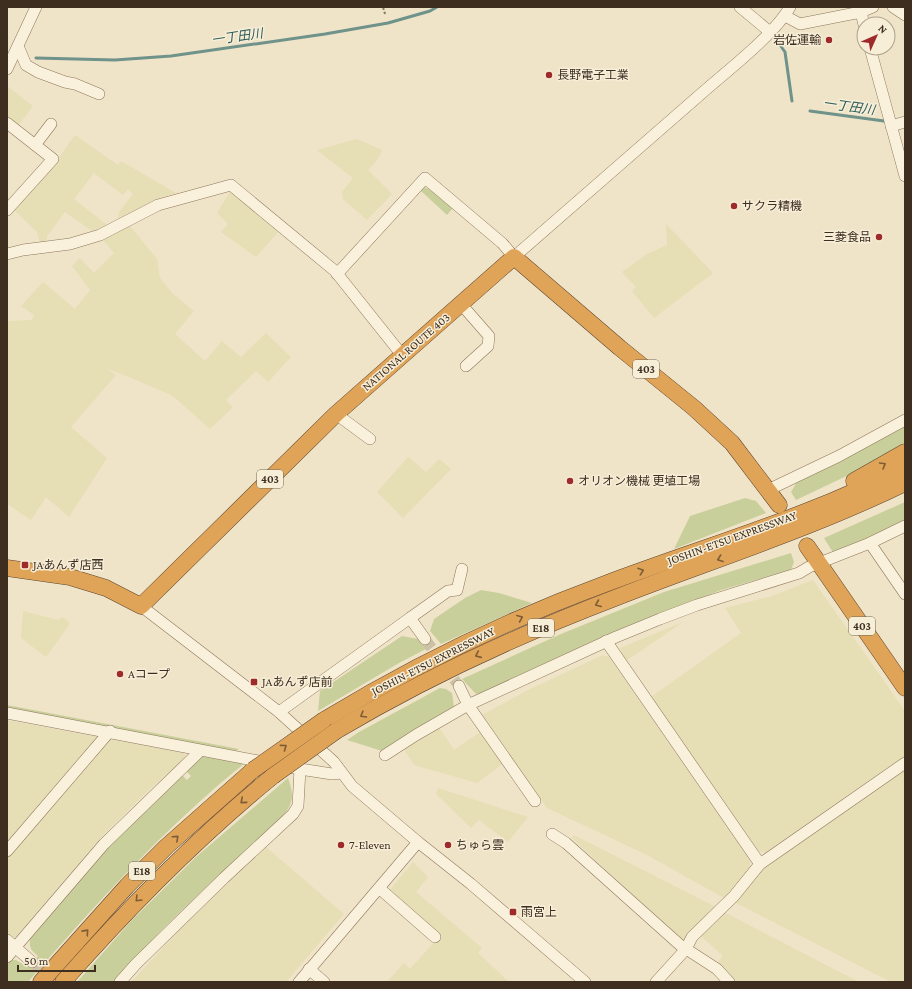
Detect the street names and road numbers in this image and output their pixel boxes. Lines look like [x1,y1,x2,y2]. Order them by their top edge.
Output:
street label: NATIONAL ROUTE 403 [359,310,453,394]
road number: 403 [633,360,659,378]
road number: 403 [257,470,283,488]
street label: JOSHIN-ETSU EXPRESSWAY [665,508,799,568]
road number: 403 [849,617,875,635]
road number: E18 [528,619,554,637]
street label: JOSHIN-ETSU EXPRESSWAY [368,623,498,699]
road number: E18 [129,862,155,880]

